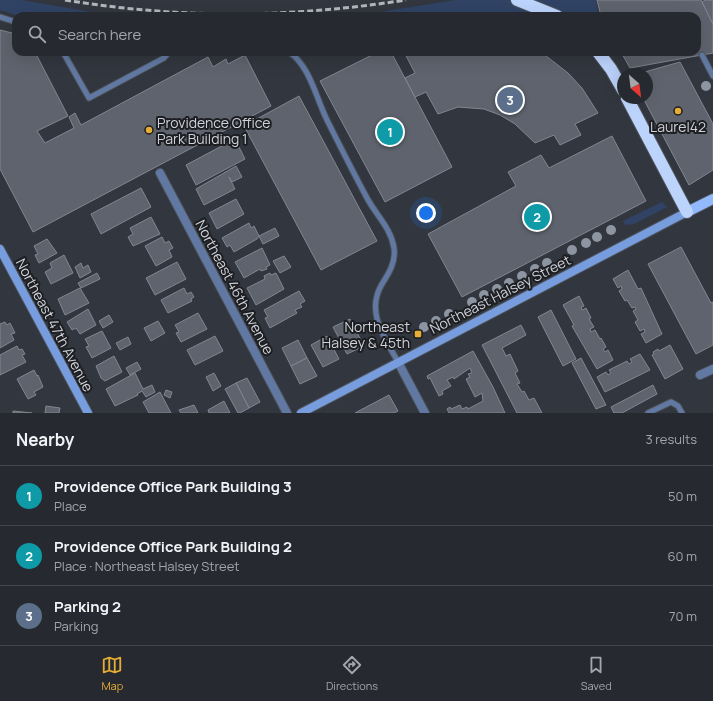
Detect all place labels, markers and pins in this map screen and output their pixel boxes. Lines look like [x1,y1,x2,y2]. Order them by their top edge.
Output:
pin: 3 [497,85,523,115]
marker: Laurel42 [673,106,683,116]
place label: Providence Office Park Building 1 [157,113,270,148]
pin: 1 [377,117,403,147]
place label: Laurel42 [650,117,706,136]
marker: Providence Office Park Building 1 [144,125,154,135]
pin: 2 [524,202,550,232]
place label: Northeast Halsey & 45th [322,317,410,352]
marker: Northeast Halsey & 45th [413,329,423,339]

